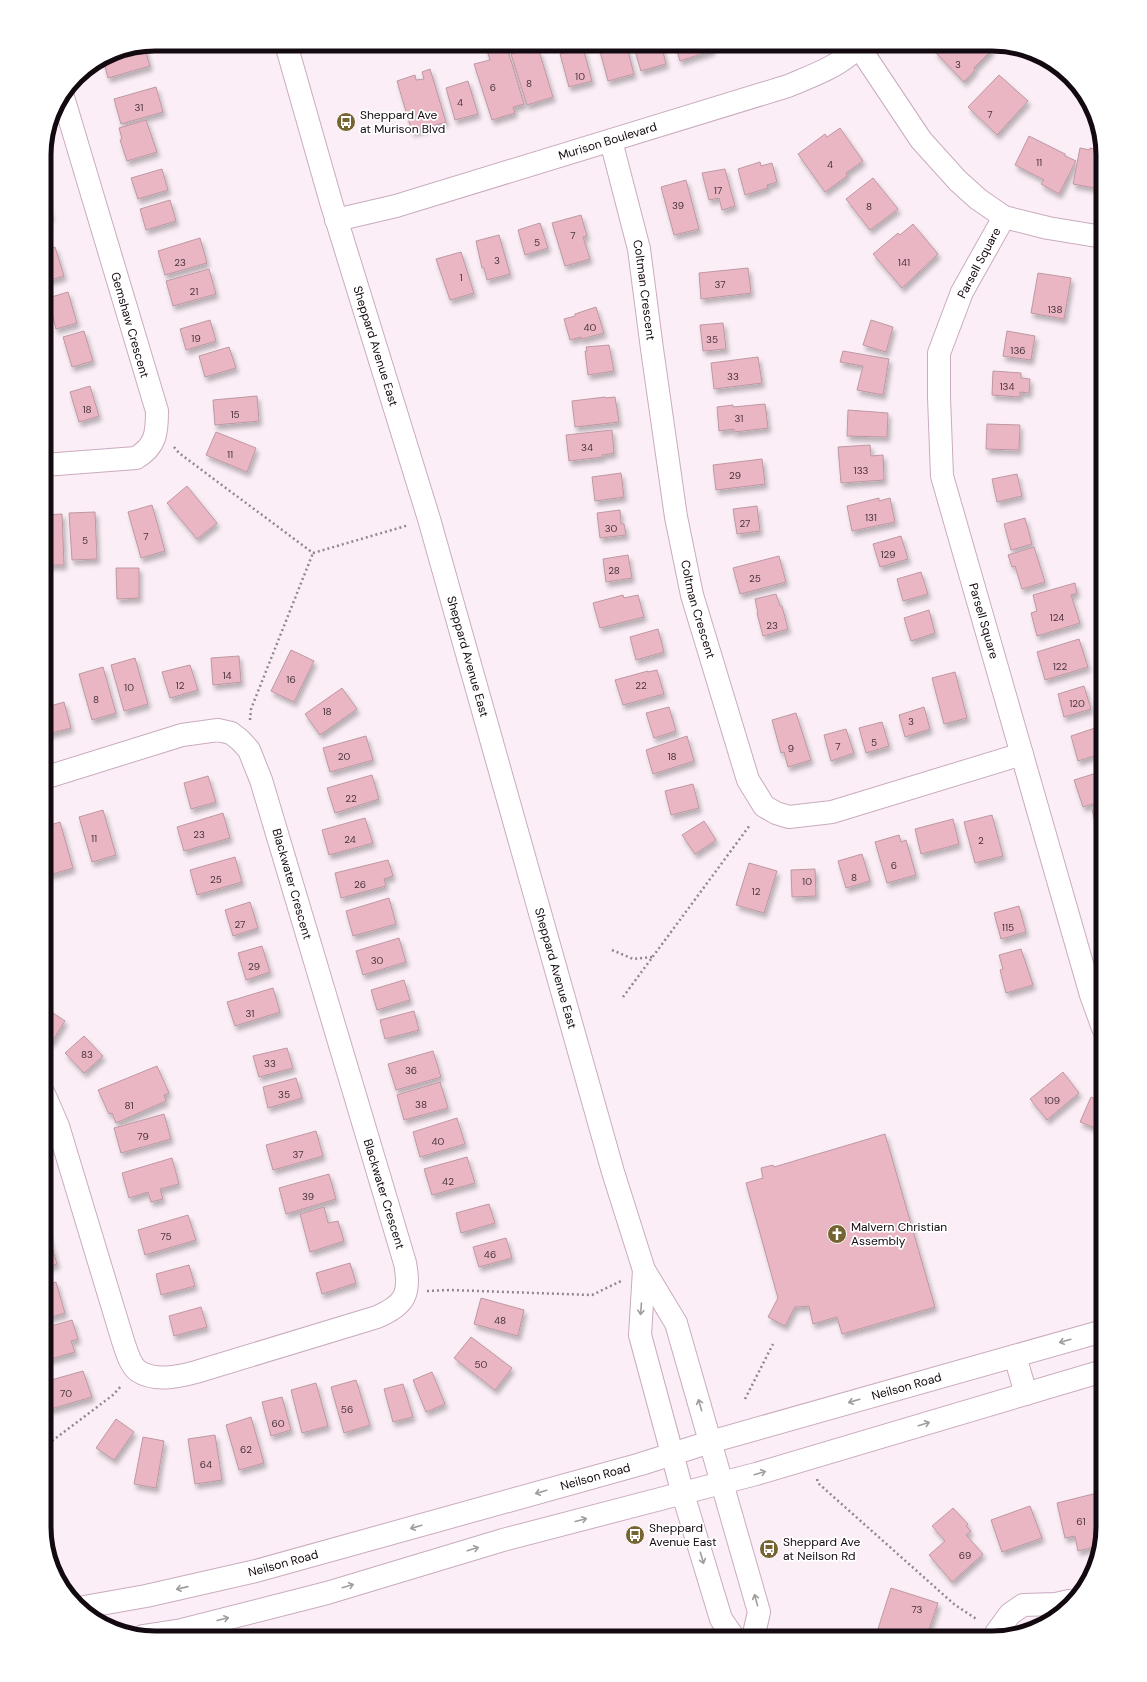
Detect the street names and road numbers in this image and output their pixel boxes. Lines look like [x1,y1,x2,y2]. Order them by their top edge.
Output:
street label: Murison Boulevard [556,119,659,164]
street label: Parsell Square [954,225,1004,301]
street label: Coltman Crescent [629,238,659,342]
street label: Gemshaw Crescent [107,270,153,380]
street label: Sheppard Avenue East [349,284,402,408]
street label: Coltman Crescent [677,559,719,661]
street label: Parsell Square [965,581,1002,661]
street label: Sheppard Avenue East [443,594,492,719]
street label: Blackwater Crescent [269,827,316,942]
street label: Sheppard Avenue East [531,906,580,1031]
street label: Blackwater Crescent [360,1137,408,1251]
street label: Neilson Road [870,1369,943,1404]
street label: Neilson Road [559,1459,632,1494]
street label: Neilson Road [247,1546,320,1581]

